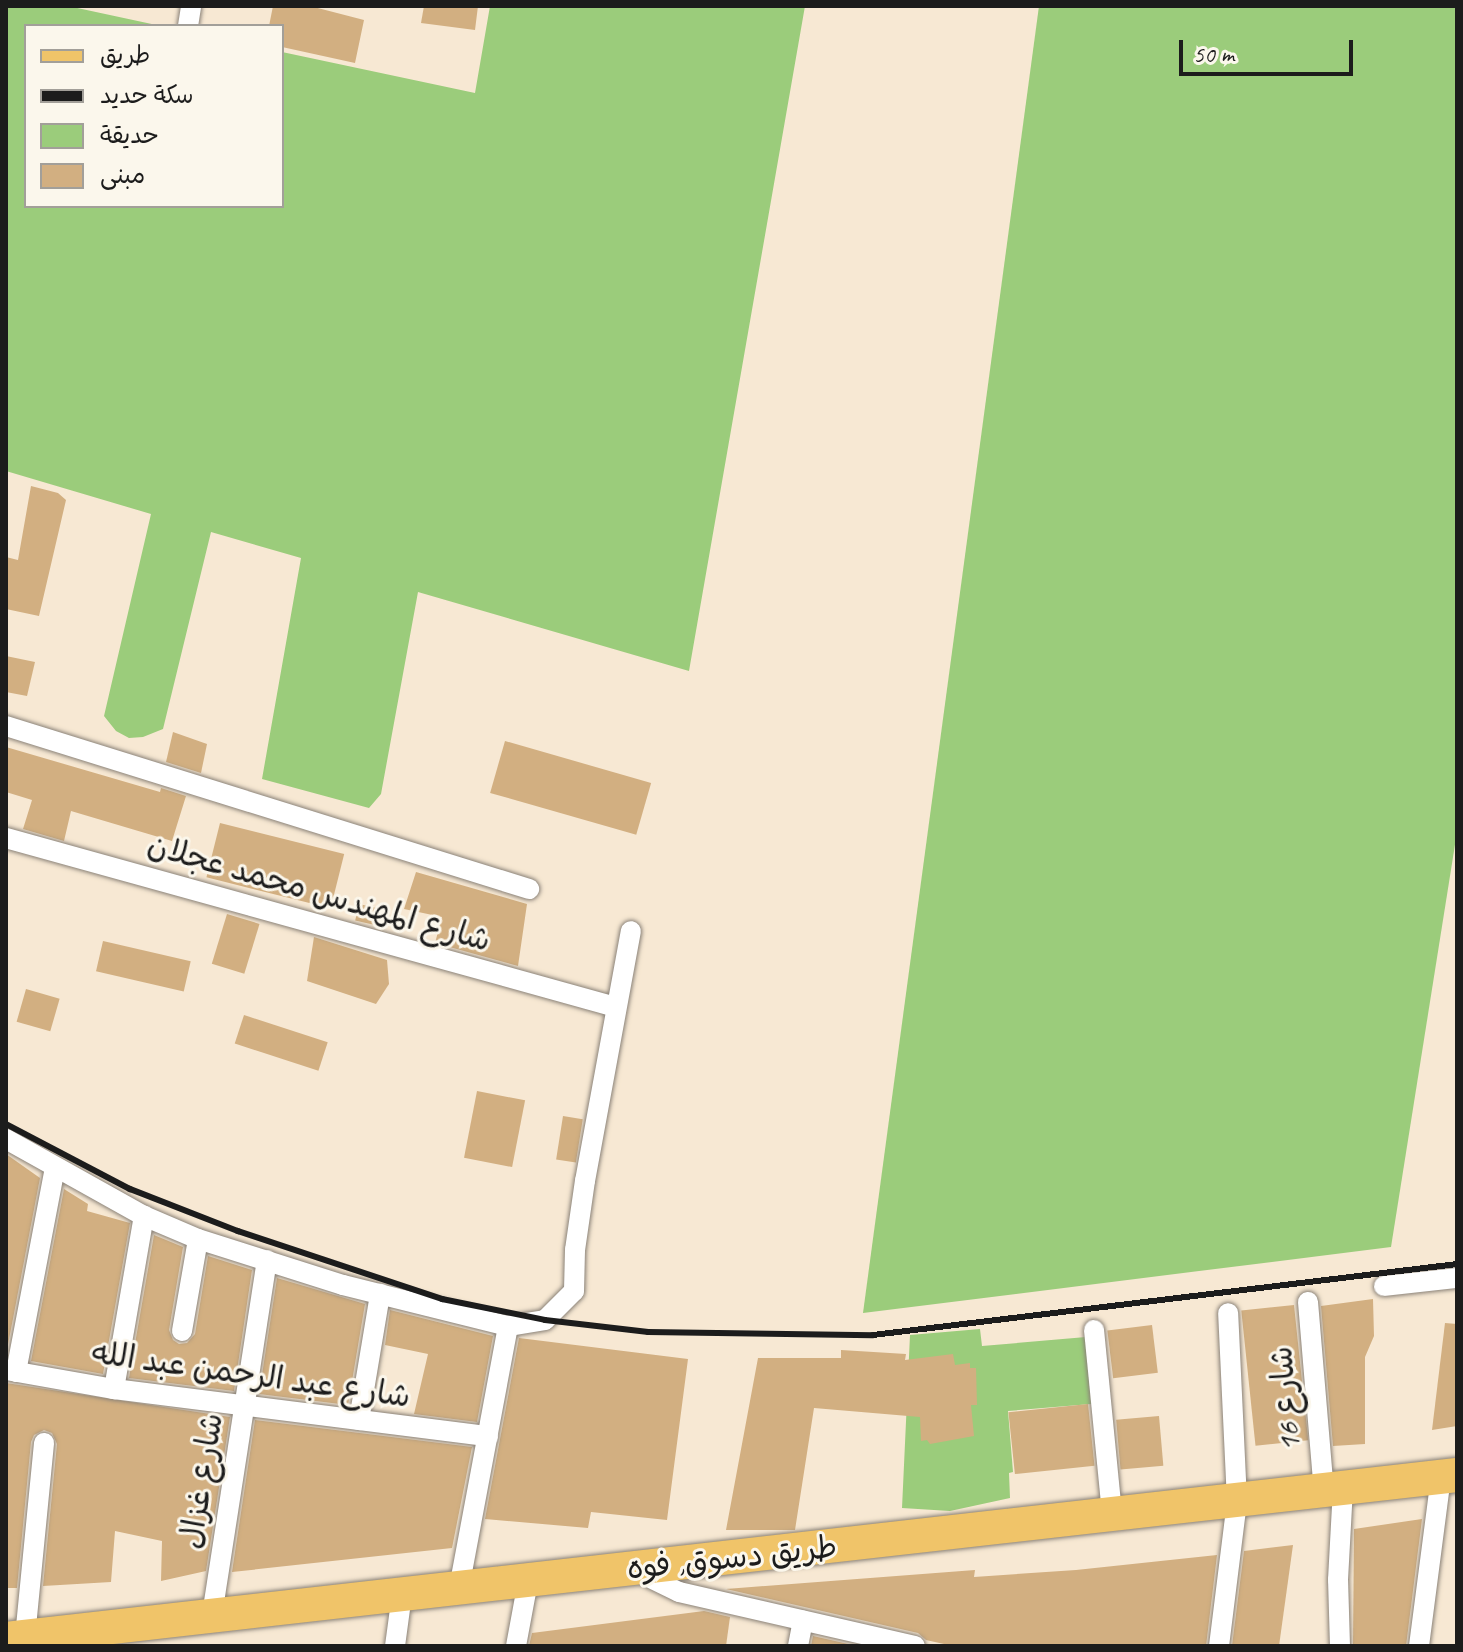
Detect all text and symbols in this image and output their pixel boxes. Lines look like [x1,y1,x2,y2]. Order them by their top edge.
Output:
legend [24,24,284,208]
scale bar [1183,24,1357,74]
text: 50 m [1193,39,1234,69]
text: طريق [100,40,150,70]
text: سكة حديد [100,80,194,110]
text: حديقة [100,120,159,150]
text: مبنى [100,160,145,190]
street label: شارع المهندس محمد عجلان [143,826,495,960]
street label: شارع عبد الرحمن عبد الله [89,1334,413,1416]
street label: شارع 16 [1262,1345,1310,1453]
street label: شارع غزال [172,1410,232,1552]
street label: طريق دسوق, فوه [625,1528,839,1588]

